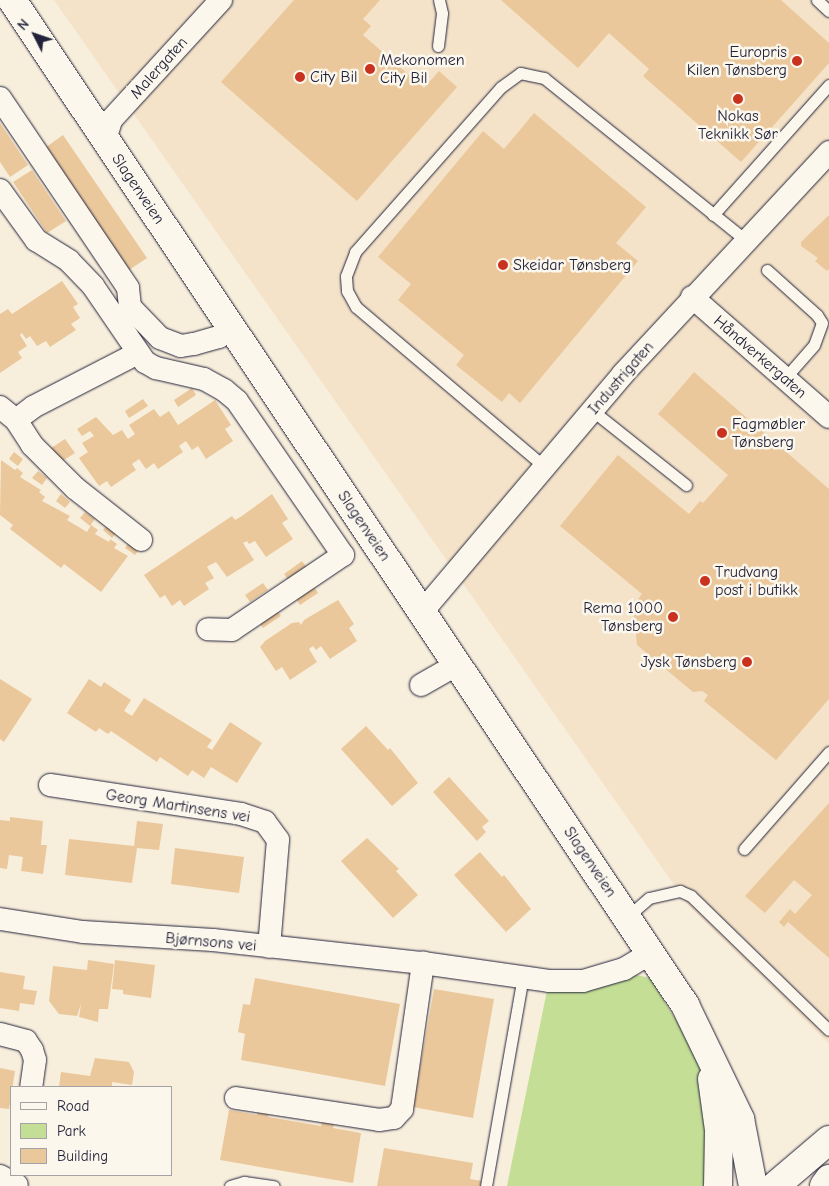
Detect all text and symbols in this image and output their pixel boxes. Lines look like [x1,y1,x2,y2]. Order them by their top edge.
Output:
north arrow [10,10,60,60]
text: N [14,16,33,34]
street label: Malergaten [126,33,192,103]
place label: Europris Kilen Tønsberg [687,42,787,80]
place label: Mekonomen City Bil [380,50,465,88]
marker: Europris Kilen Tønsberg [791,55,803,67]
marker: Mekonomen City Bil [364,63,376,75]
place label: City Bil [310,67,358,87]
marker: City Bil [294,71,306,83]
marker: Nokas Teknikk Sør [732,93,744,105]
place label: Nokas Teknikk Sør [698,106,778,144]
street label: Slagenveien [107,150,169,228]
place label: Skeidar Tønsberg [513,255,631,275]
marker: Skeidar Tønsberg [497,259,509,271]
street label: Håndverkergaten [710,311,810,403]
street label: Industrigaten [584,337,658,419]
place label: Fagmøbler Tønsberg [732,414,805,452]
marker: Fagmøbler Tønsberg [716,427,728,439]
street label: Slagenveien [333,487,395,565]
place label: Trudvang post i butikk [715,562,798,600]
marker: Trudvang post i butikk [699,575,711,587]
place label: Rema 1000 Tønsberg [583,598,663,636]
marker: Rema 1000 Tønsberg [667,611,679,623]
place label: Jysk Tønsberg [641,652,737,672]
marker: Jysk Tønsberg [741,656,753,668]
street label: Georg Martinsens vei [104,785,252,827]
street label: Slagenveien [559,823,621,901]
street label: Bjørnsons vei [165,928,257,956]
legend [10,1086,172,1176]
text: Road [57,1097,89,1115]
text: Park [57,1122,86,1140]
text: Building [57,1147,108,1165]

